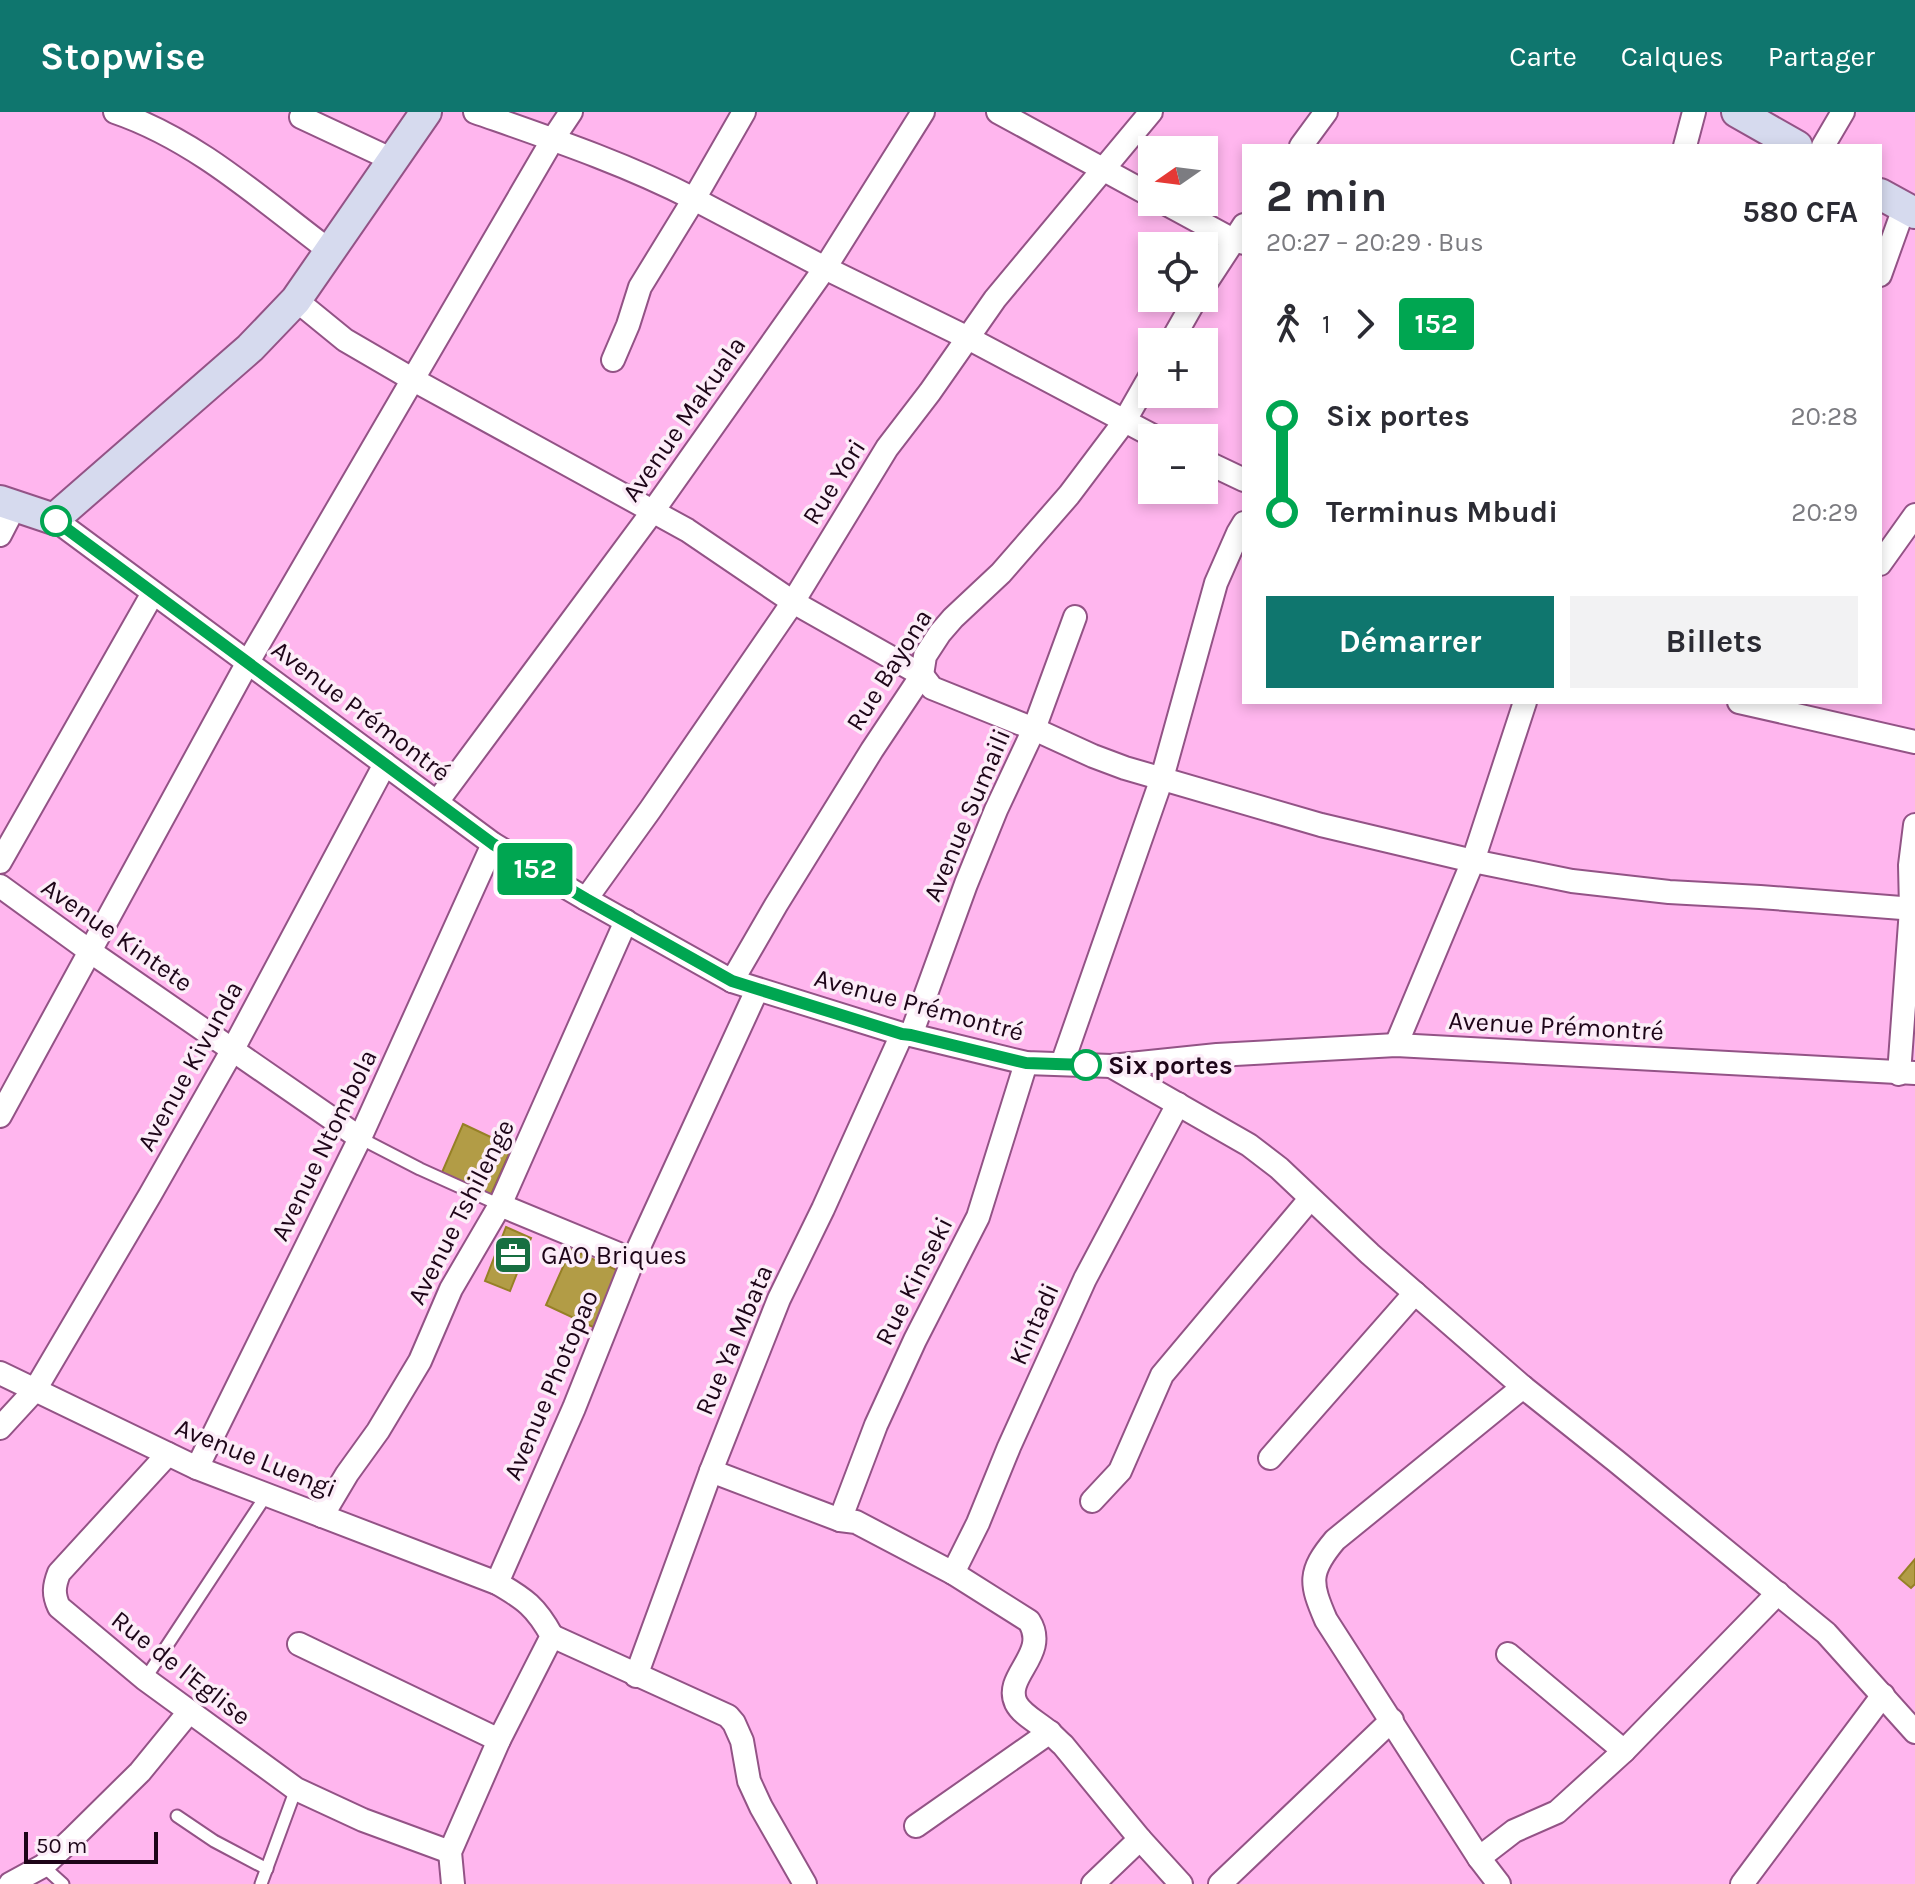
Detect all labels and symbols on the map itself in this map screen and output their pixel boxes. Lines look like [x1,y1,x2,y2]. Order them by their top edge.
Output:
north arrow [1138,136,1218,216]
street label: Avenue Makuala [616,330,752,508]
street label: Rue Yori [796,433,872,531]
unlabelled marker [41,506,71,536]
street label: Rue Bayona [839,603,939,737]
street label: Avenue Prémontré [266,634,456,788]
street label: Avenue Sumaili [917,724,1017,906]
line badge: 152 [489,843,581,895]
street label: Avenue Kintete [36,871,198,999]
street label: Avenue Prémontré [811,962,1027,1048]
street label: Avenue Kivunda [131,976,249,1156]
street label: Avenue Prémontré [1448,1005,1664,1047]
street label: Avenue Ntombola [264,1044,384,1246]
marker: Six portes [1071,1050,1101,1080]
place label: Six portes [1108,1050,1233,1081]
street label: Avenue Tshilenge [401,1114,521,1310]
street label: Rue Kinseki [868,1212,960,1350]
office icon: GAO Briques [492,1234,534,1276]
place label: GAO Briques [541,1240,687,1271]
street label: Rue Ya Mbata [688,1260,780,1420]
street label: Kintadi [1002,1278,1066,1370]
street label: Avenue Photopao [497,1285,605,1485]
street label: Avenue Luengi [171,1412,341,1504]
street label: Rue de l'Eglise [105,1604,257,1732]
scale bar [24,1828,158,1864]

